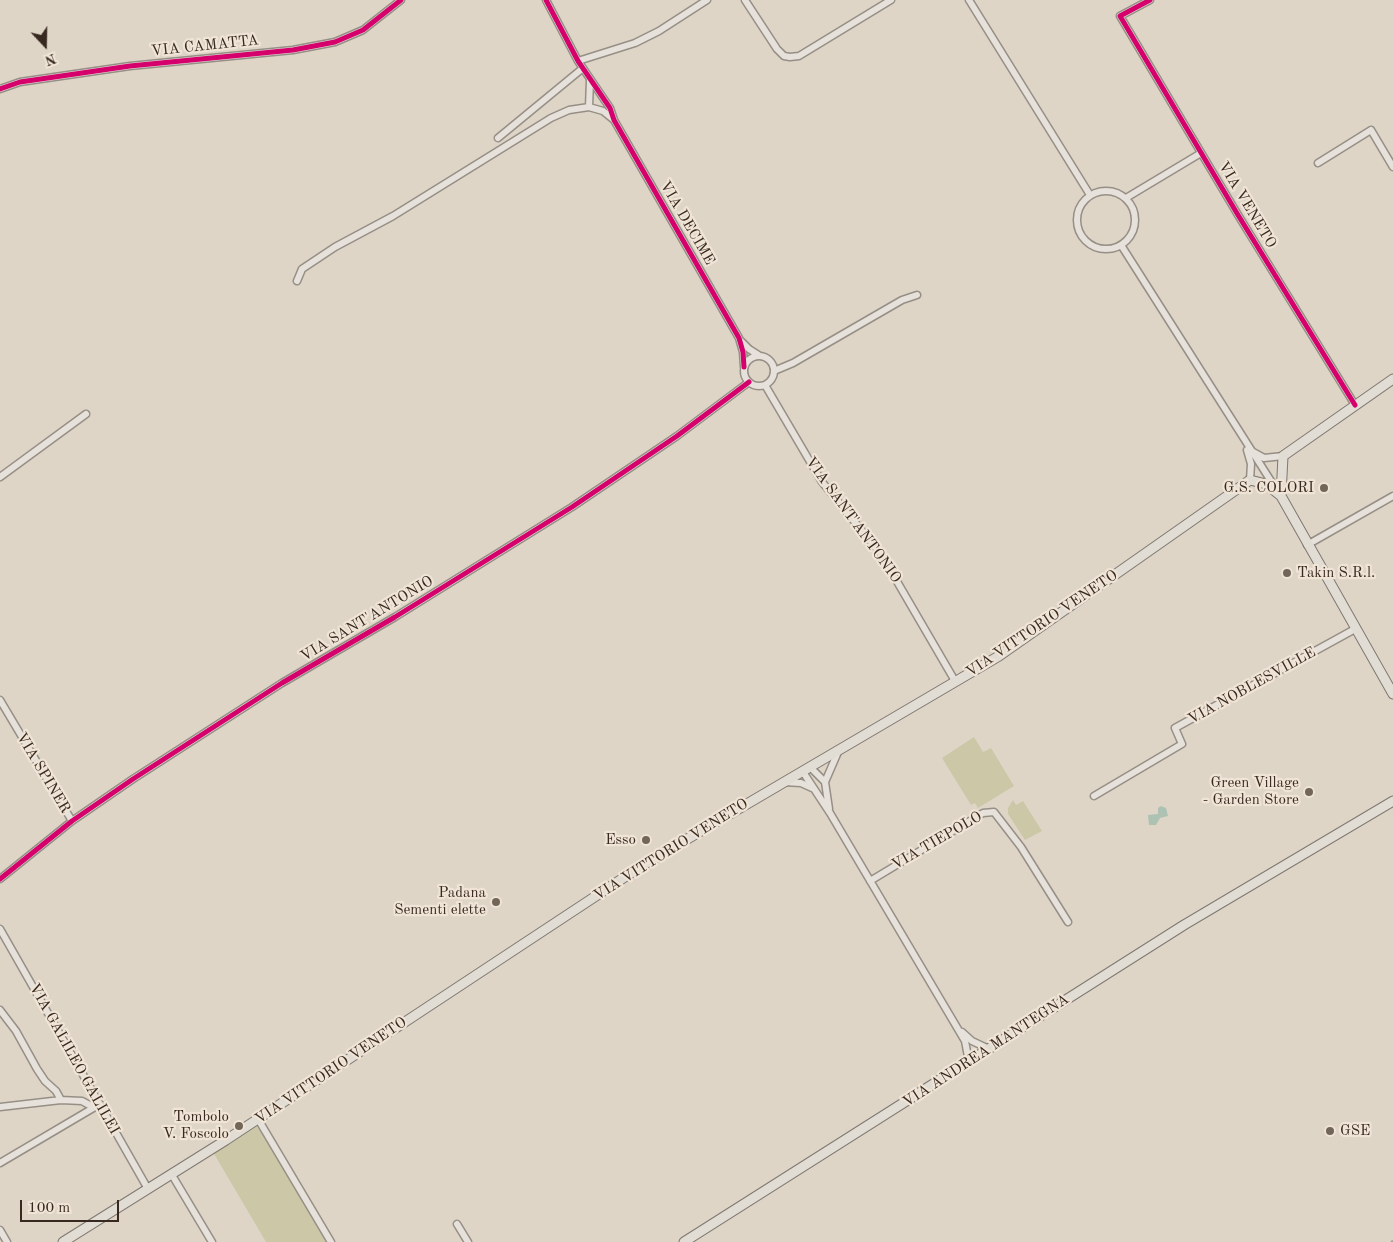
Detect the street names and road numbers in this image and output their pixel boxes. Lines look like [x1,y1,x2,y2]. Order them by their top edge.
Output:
street label: VIA CAMATTA [150,31,260,61]
street label: VIA VENETO [1214,158,1280,252]
street label: VIA DECIME [656,178,718,268]
street label: VIA SANT'ANTONIO [801,453,905,587]
street label: VIA VITTORIO VENETO [963,567,1121,681]
street label: VIA SANT'ANTONIO [297,572,437,666]
street label: VIA NOBLESVILLE [1185,643,1319,729]
street label: VIA SPINER [12,729,74,817]
street label: VIA VITTORIO VENETO [590,795,752,905]
street label: VIA TIEPOLO [889,808,985,874]
street label: VIA GALILEO GALILEI [25,980,123,1138]
street label: VIA ANDREA MANTEGNA [900,990,1072,1112]
street label: VIA VITTORIO VENETO [252,1014,410,1128]

